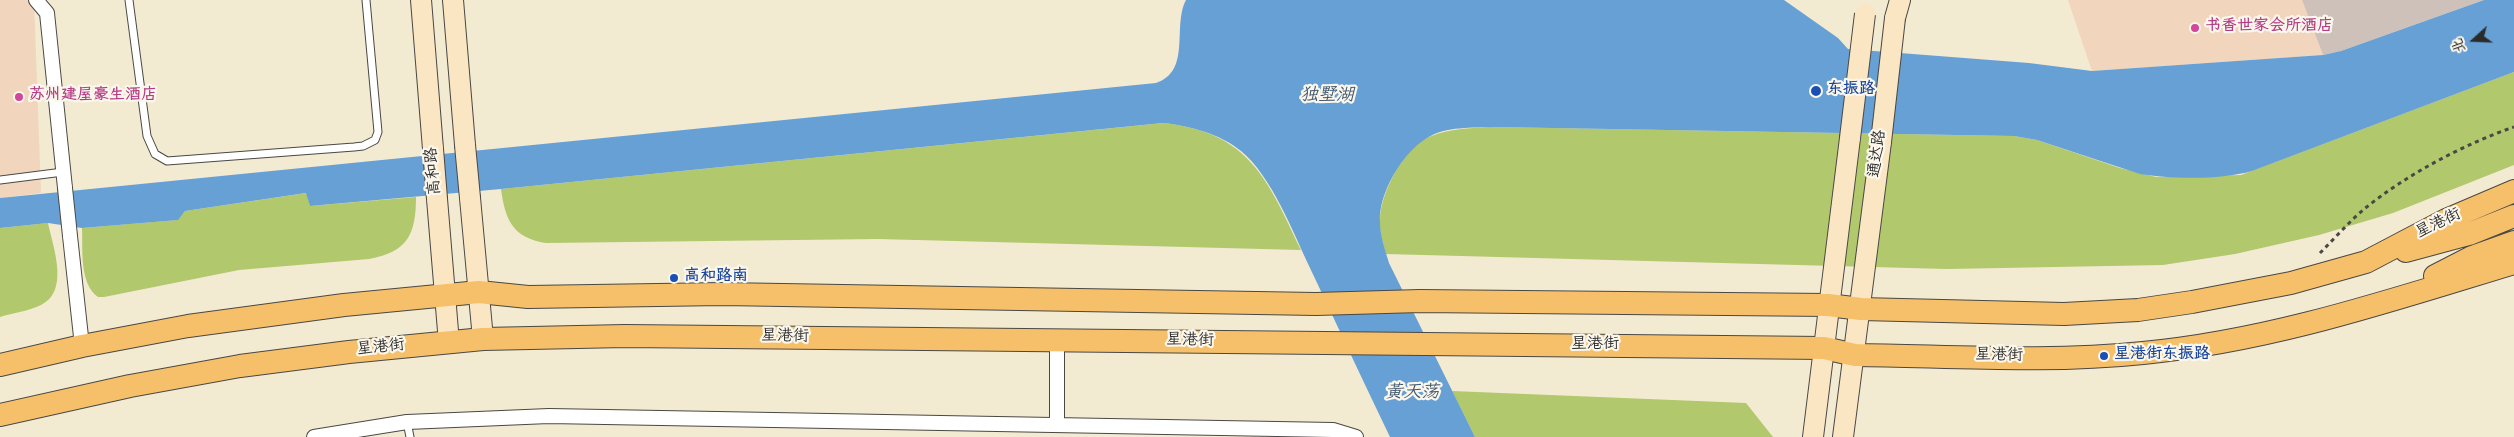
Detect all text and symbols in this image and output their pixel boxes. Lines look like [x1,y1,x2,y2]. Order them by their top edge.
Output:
north arrow [2449,15,2499,65]
place label: 书香世家会所酒店 [2205,18,2333,38]
marker: 书香世家会所酒店 [2189,22,2201,34]
text: 北 [2448,35,2472,55]
place label: 东振路 [1827,81,1875,101]
marker: 东振路 [1809,84,1823,98]
place label: 苏州建屋豪生酒店 [29,87,157,107]
water label: 独墅湖 [1300,87,1354,109]
marker: 苏州建屋豪生酒店 [13,91,25,103]
street label: 通达路 [1867,129,1891,179]
street label: 高和路 [423,146,447,196]
street label: 星港街 [2413,206,2465,244]
place label: 高和路南 [684,268,748,288]
marker: 高和路南 [668,272,680,284]
street label: 星港街 [761,328,809,348]
street label: 星港街 [1166,332,1214,352]
street label: 星港街 [1571,336,1619,356]
street label: 星港街 [356,337,406,361]
place label: 星港街东振路 [2114,346,2210,366]
street label: 星港街 [1975,347,2023,367]
marker: 星港街东振路 [2098,350,2110,362]
water label: 黄天荡 [1385,384,1439,406]

